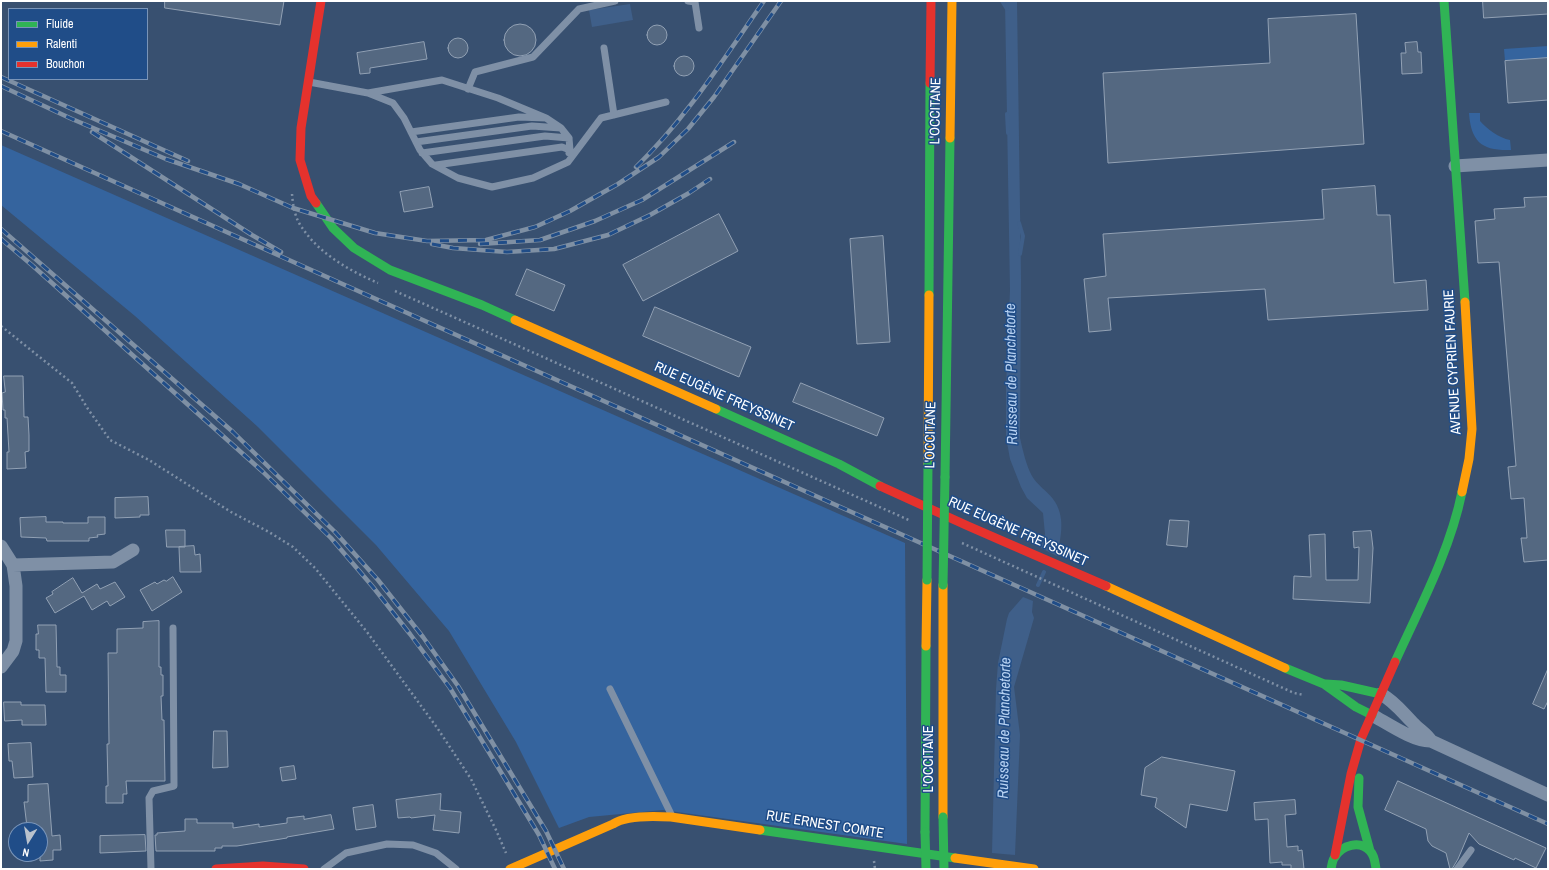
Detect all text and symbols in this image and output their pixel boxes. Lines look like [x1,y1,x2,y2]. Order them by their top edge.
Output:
legend [8,8,148,80]
text: Fluide [46,16,73,32]
text: Ralenti [46,36,77,52]
text: Bouchon [46,56,85,72]
street label: L'OCCITANE [927,77,945,145]
street label: AVENUE CYPRIEN FAURIE [1441,289,1465,435]
water label: Ruisseau de Planchetorte [1002,303,1022,445]
street label: RUE EUGÈNE FREYSSINET [652,359,796,435]
street label: L'OCCITANE [922,401,940,469]
street label: RUE EUGÈNE FREYSSINET [946,494,1090,570]
water label: Ruisseau de Planchetorte [995,657,1015,799]
street label: L'OCCITANE [921,725,937,793]
street label: RUE ERNEST COMTE [765,807,885,843]
north arrow [8,822,48,862]
text: N [21,845,30,860]

